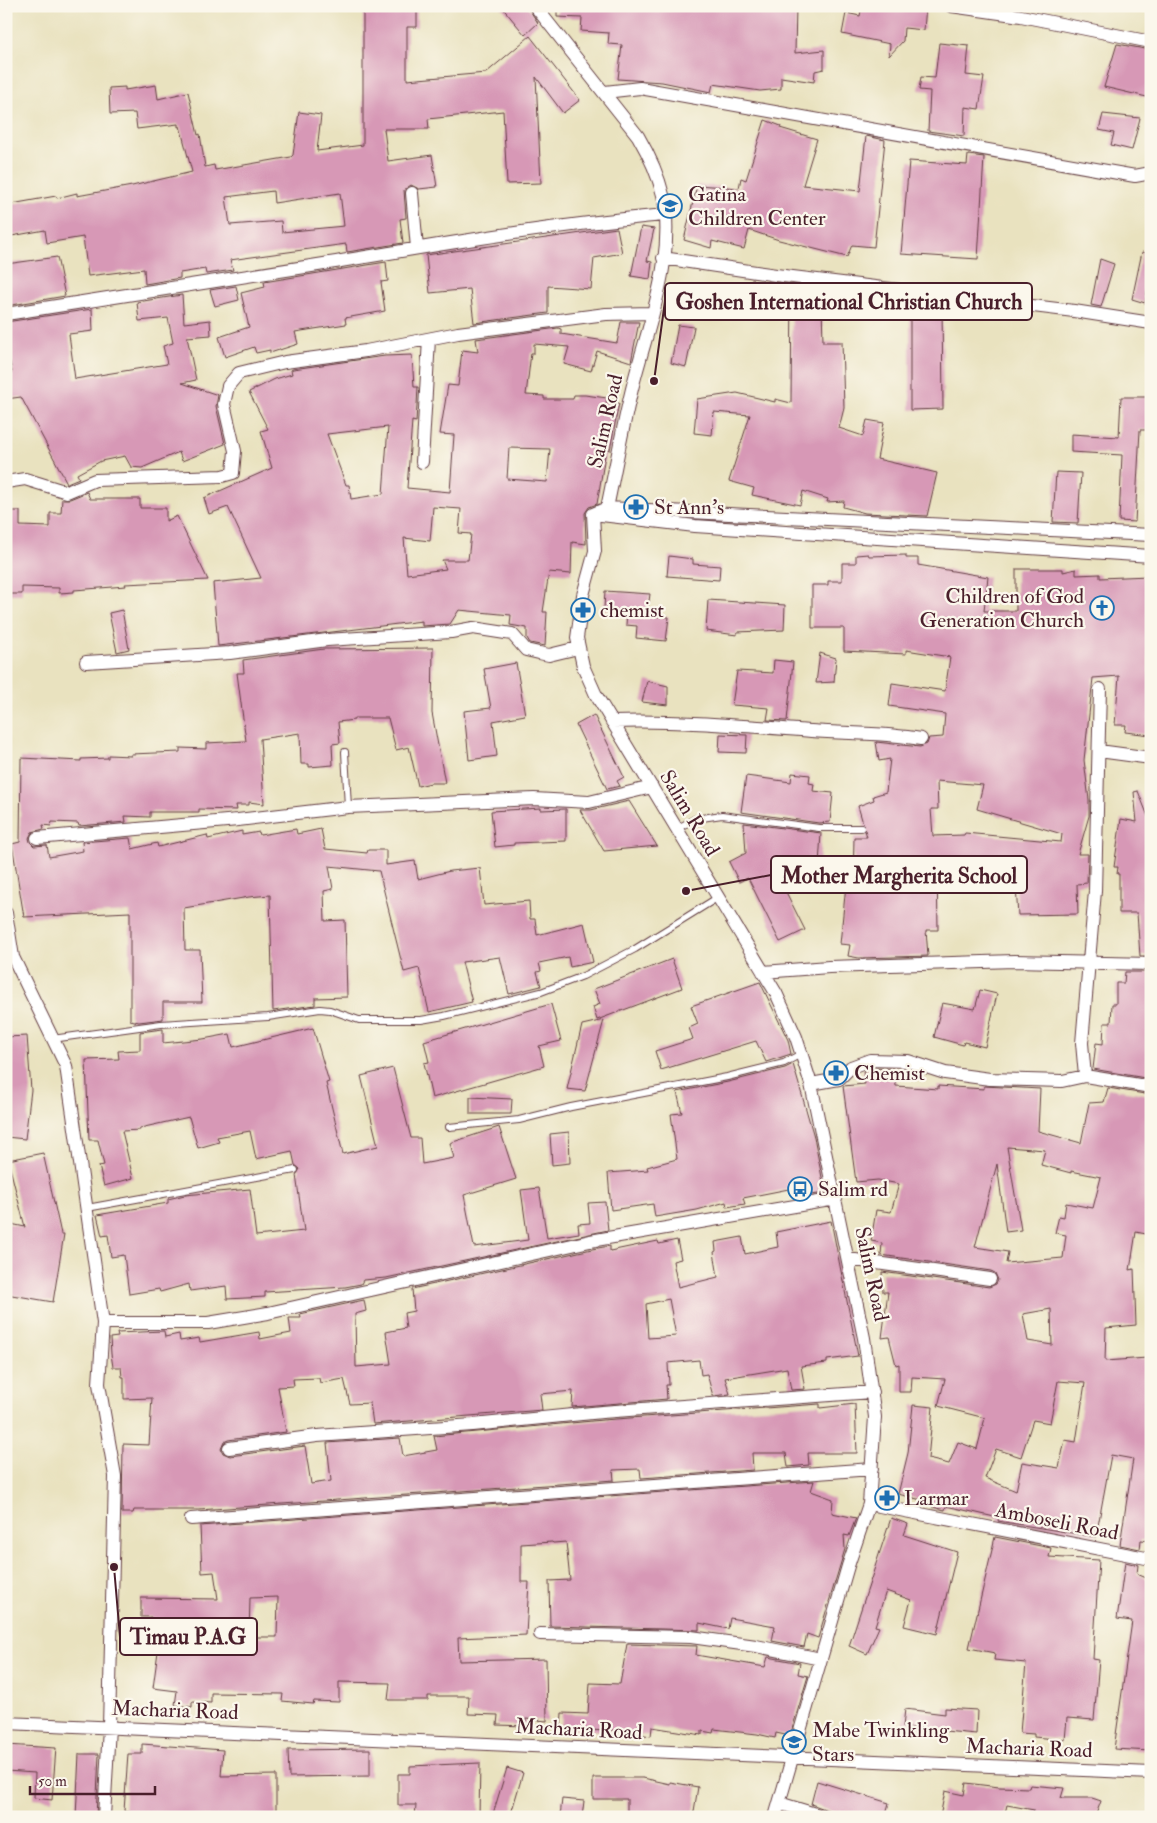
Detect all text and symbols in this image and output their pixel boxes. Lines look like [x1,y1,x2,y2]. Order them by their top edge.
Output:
place label: Gatina Children Center [688,181,826,232]
school or university icon: Gatina Children Center [657,193,683,219]
callout: Goshen International Christian Church [665,283,1032,320]
text: Goshen International Christian Church [675,288,1023,316]
street label: Salim Road [582,371,630,471]
pharmacy icon: St Ann's [623,494,649,520]
place label: St Ann's [654,494,724,521]
place label: Children of God Generation Church [920,583,1085,634]
church icon: Children of God Generation Church [1089,595,1115,621]
pharmacy icon: chemist [570,597,596,623]
place label: chemist [600,597,664,624]
street label: Salim Road [653,765,726,862]
callout: Mother Margherita School [771,856,1027,893]
text: Mother Margherita School [780,862,1017,891]
pharmacy icon: Chemist [823,1060,849,1086]
place label: Chemist [854,1060,925,1087]
bus stop icon: Salim rd [787,1176,813,1202]
place label: Salim rd [818,1176,889,1203]
street label: Salim Road [848,1224,895,1324]
pharmacy icon: Larmar [874,1485,900,1511]
place label: Larmar [904,1485,969,1512]
street label: Amboseli Road [992,1496,1122,1547]
callout: Timau P.A.G [120,1618,257,1655]
text: Timau P.A.G [129,1623,247,1651]
street label: Macharia Road [111,1695,240,1726]
street label: Macharia Road [515,1713,644,1746]
place label: Mabe Twinkling Stars [812,1717,950,1768]
school or university icon: Mabe Twinkling Stars [781,1729,807,1755]
street label: Macharia Road [965,1733,1094,1764]
scale bar [30,1763,155,1795]
text: 50 m [38,1772,67,1791]

